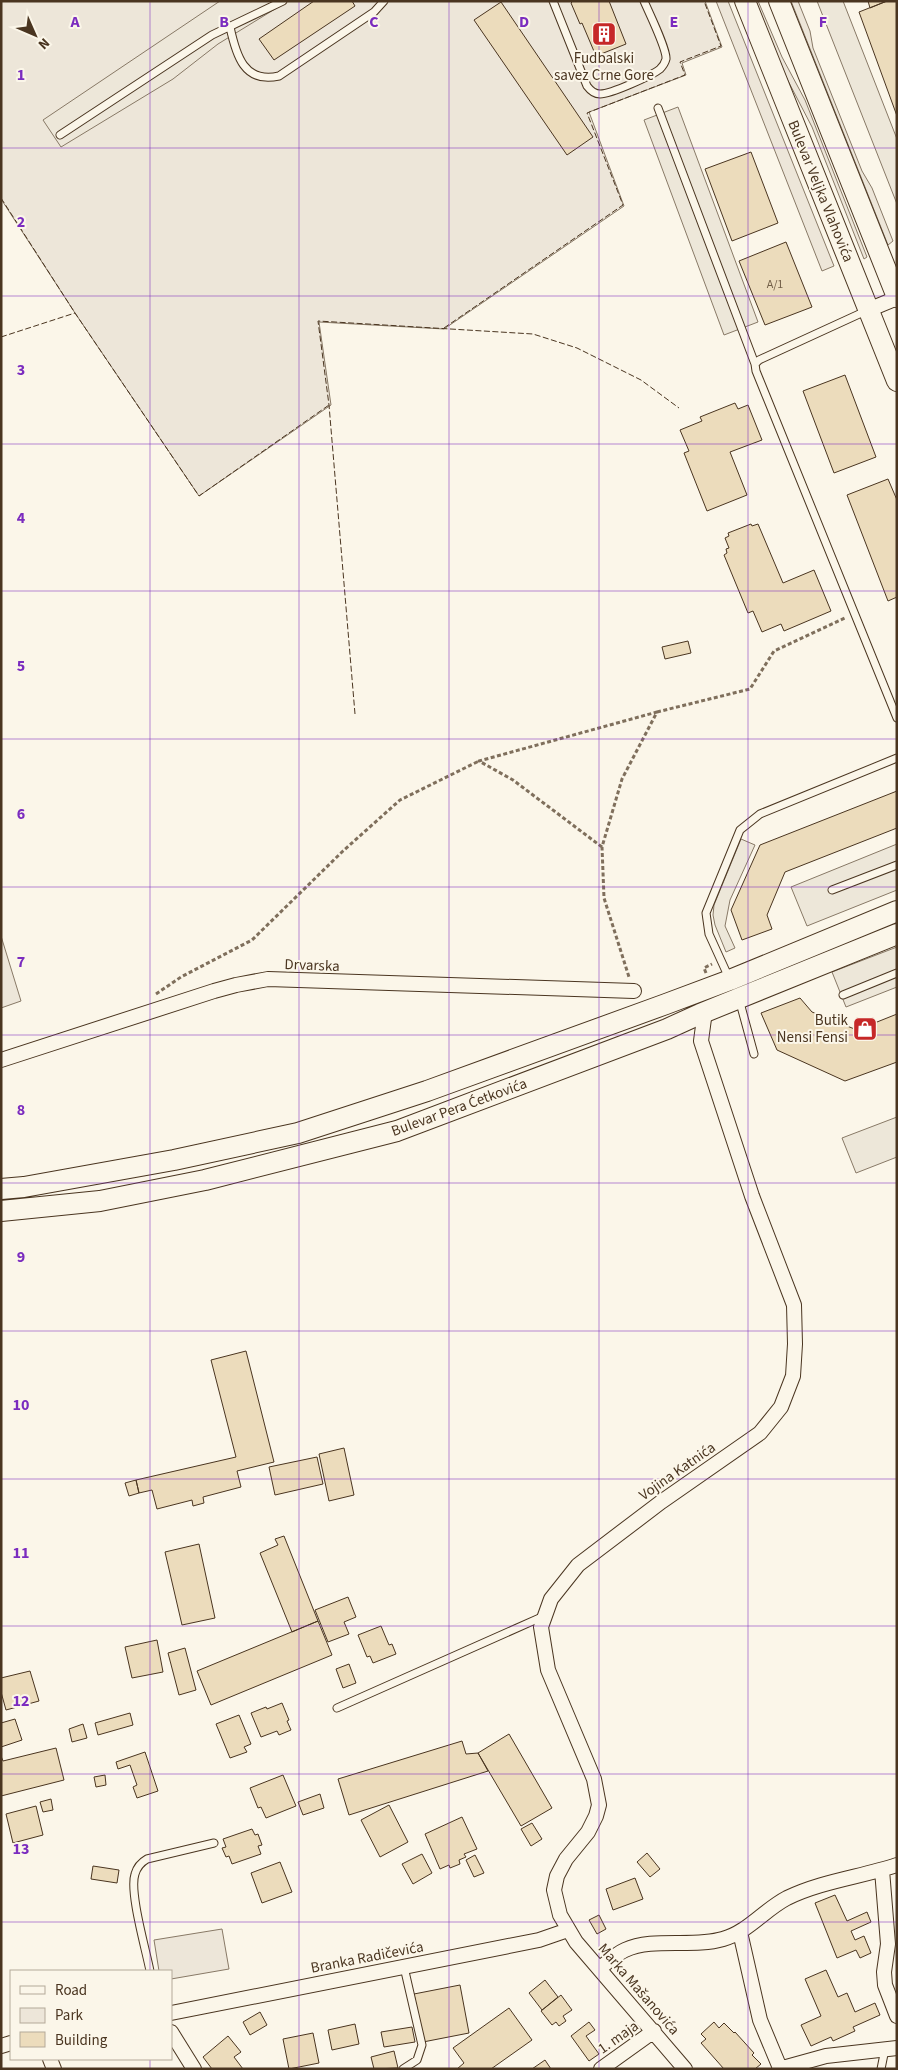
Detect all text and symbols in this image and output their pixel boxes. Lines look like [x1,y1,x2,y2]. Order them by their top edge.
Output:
north arrow [10,10,60,60]
text: A [69,11,80,33]
text: B [219,11,229,33]
text: C [369,11,379,33]
text: D [519,11,529,33]
text: E [670,11,678,33]
text: F [819,11,827,33]
building icon: Fudbalski savez Crne Gore [591,21,617,47]
text: N [33,33,54,54]
place label: Fudbalski savez Crne Gore [554,48,654,86]
text: 1 [17,64,25,86]
street label: Bulevar Veljka Vlahovića [782,117,859,265]
text: 2 [17,211,25,233]
house number: A/1 [767,276,783,293]
text: 3 [17,359,25,381]
text: 4 [17,507,26,529]
text: 5 [17,655,25,677]
text: 6 [17,803,25,825]
text: 7 [17,951,25,973]
street label: Drvarska [284,954,340,977]
place label: Butik Nensi Fensi [777,1010,849,1048]
shop icon: Butik Nensi Fensi [852,1016,878,1042]
street label: Bulevar Pera Ćetkovića [388,1073,530,1142]
text: 8 [17,1099,25,1121]
text: 9 [17,1246,25,1268]
text: 10 [13,1394,29,1416]
street label: Vojina Katnića [635,1437,720,1506]
text: 11 [13,1542,29,1564]
text: 12 [13,1690,29,1712]
text: 13 [13,1838,29,1860]
street label: Branka Radičevića [309,1936,425,1979]
street label: Marka Mašanovića [593,1939,684,2040]
legend [10,1970,172,2060]
text: Road [55,1980,87,2001]
text: Park [55,2005,84,2026]
street label: 1. maja [594,2016,643,2059]
text: Building [55,2030,108,2051]

